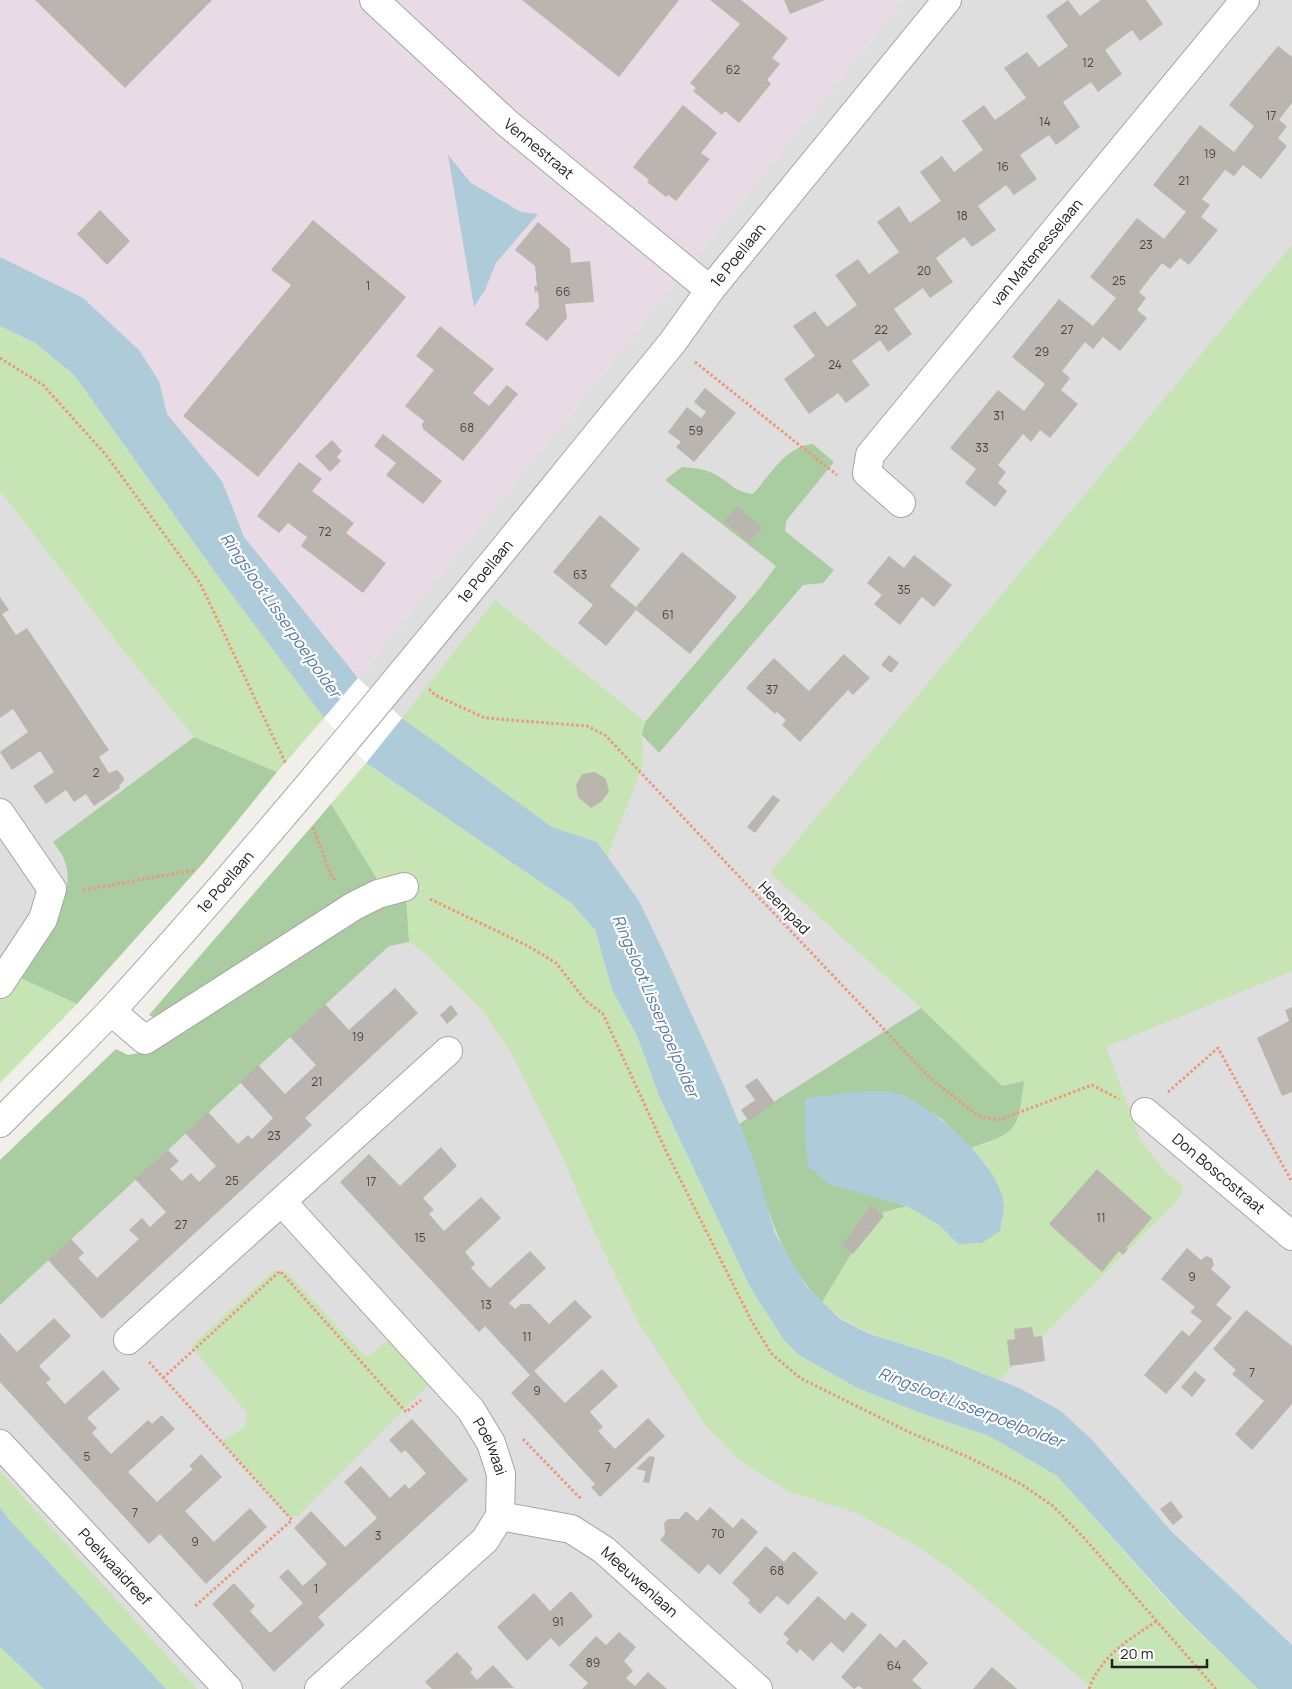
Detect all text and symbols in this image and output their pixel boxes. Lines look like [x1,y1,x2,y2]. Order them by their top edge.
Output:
house number: 12 [1082,54,1094,71]
house number: 62 [726,61,740,78]
house number: 17 [1266,107,1276,124]
street label: Vennestraat [499,113,578,184]
house number: 14 [1039,113,1051,130]
house number: 19 [1204,145,1216,162]
house number: 16 [997,158,1009,175]
house number: 21 [1178,172,1190,189]
street label: van Matenesselaan [986,194,1087,311]
house number: 18 [956,207,968,224]
street label: 1e Poellaan [705,219,770,292]
house number: 23 [1139,236,1153,253]
house number: 20 [917,262,931,279]
house number: 25 [1112,272,1126,289]
house number: 1 [366,277,370,294]
house number: 66 [556,283,570,300]
house number: 22 [874,321,888,338]
house number: 27 [1061,321,1073,338]
house number: 29 [1035,343,1049,360]
house number: 24 [828,356,842,373]
house number: 31 [993,407,1005,424]
house number: 68 [460,419,474,436]
house number: 59 [689,422,703,439]
house number: 33 [975,439,989,456]
house number: 72 [319,523,332,540]
water label: Ringsloot Lisserpoelpolder [216,528,348,704]
street label: 1e Poellaan [453,535,518,608]
house number: 63 [573,566,587,583]
house number: 35 [897,581,911,598]
house number: 61 [662,606,674,623]
house number: 37 [766,681,778,698]
house number: 2 [93,764,100,781]
street label: 1e Poellaan [192,846,258,918]
street label: Heempad [754,876,815,939]
water label: Ringsloot Lisserpoelpolder [607,911,705,1103]
house number: 19 [352,1028,364,1045]
house number: 21 [311,1073,323,1090]
house number: 23 [267,1127,281,1144]
street label: Don Boscostraat [1168,1128,1270,1219]
house number: 25 [225,1172,239,1189]
house number: 17 [366,1173,376,1190]
house number: 11 [1096,1209,1106,1226]
house number: 27 [175,1216,187,1233]
house number: 15 [414,1229,426,1246]
house number: 9 [1188,1268,1196,1285]
house number: 13 [480,1296,492,1313]
house number: 11 [522,1328,532,1345]
water label: Ringsloot Lisserpoelpolder [875,1362,1069,1453]
house number: 7 [1249,1364,1255,1381]
house number: 9 [533,1382,541,1399]
street label: Poelwaai [468,1413,512,1478]
house number: 5 [84,1448,91,1465]
house number: 7 [605,1459,611,1476]
house number: 7 [132,1504,138,1521]
street label: Poelwaaidreef [74,1523,157,1610]
house number: 70 [711,1525,725,1542]
house number: 3 [375,1527,381,1544]
house number: 9 [191,1533,199,1550]
street label: Meeuwenlaan [597,1541,683,1622]
house number: 68 [770,1562,784,1579]
house number: 1 [314,1580,318,1597]
house number: 91 [552,1613,564,1630]
scale bar [1112,1636,1207,1668]
text: 20 m [1120,1643,1153,1664]
house number: 89 [586,1654,600,1671]
house number: 64 [887,1657,901,1674]

